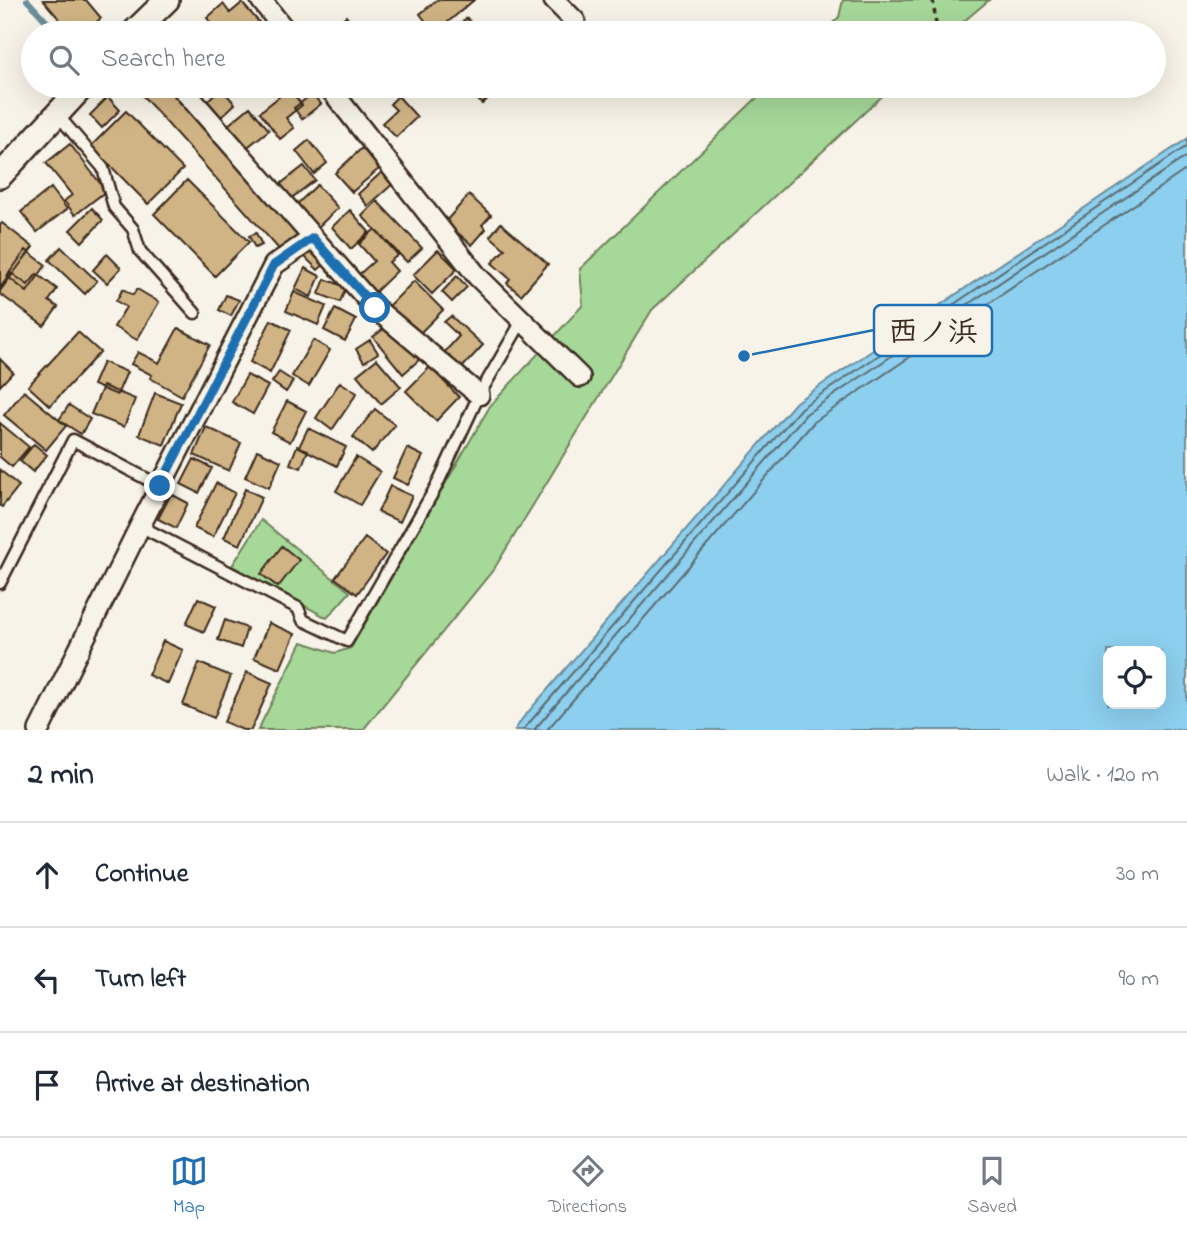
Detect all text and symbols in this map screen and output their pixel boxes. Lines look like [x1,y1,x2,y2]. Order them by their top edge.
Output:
search box [21,21,1166,98]
icon: search [45,41,83,79]
text: Search here [101,41,226,79]
route start [359,292,390,323]
callout: 西ノ浜 [874,305,992,356]
text: 西ノ浜 [888,312,978,356]
route end [144,470,175,501]
map controls [1103,646,1166,709]
button: locate [1103,646,1166,709]
text: 2 min [28,754,94,798]
text: Walk · 120 m [1046,759,1159,792]
icon: ahead [28,856,66,894]
text: Continue [95,856,188,894]
text: 30 m [1116,858,1159,891]
icon: left [28,961,66,999]
text: Turn left [95,961,186,999]
text: 90 m [1119,963,1159,996]
icon: arrive [28,1066,66,1104]
text: Arrive at destination [95,1066,310,1104]
tab: Map [170,1152,208,1221]
tab: Directions [548,1152,627,1221]
tab: Saved [967,1152,1017,1221]

